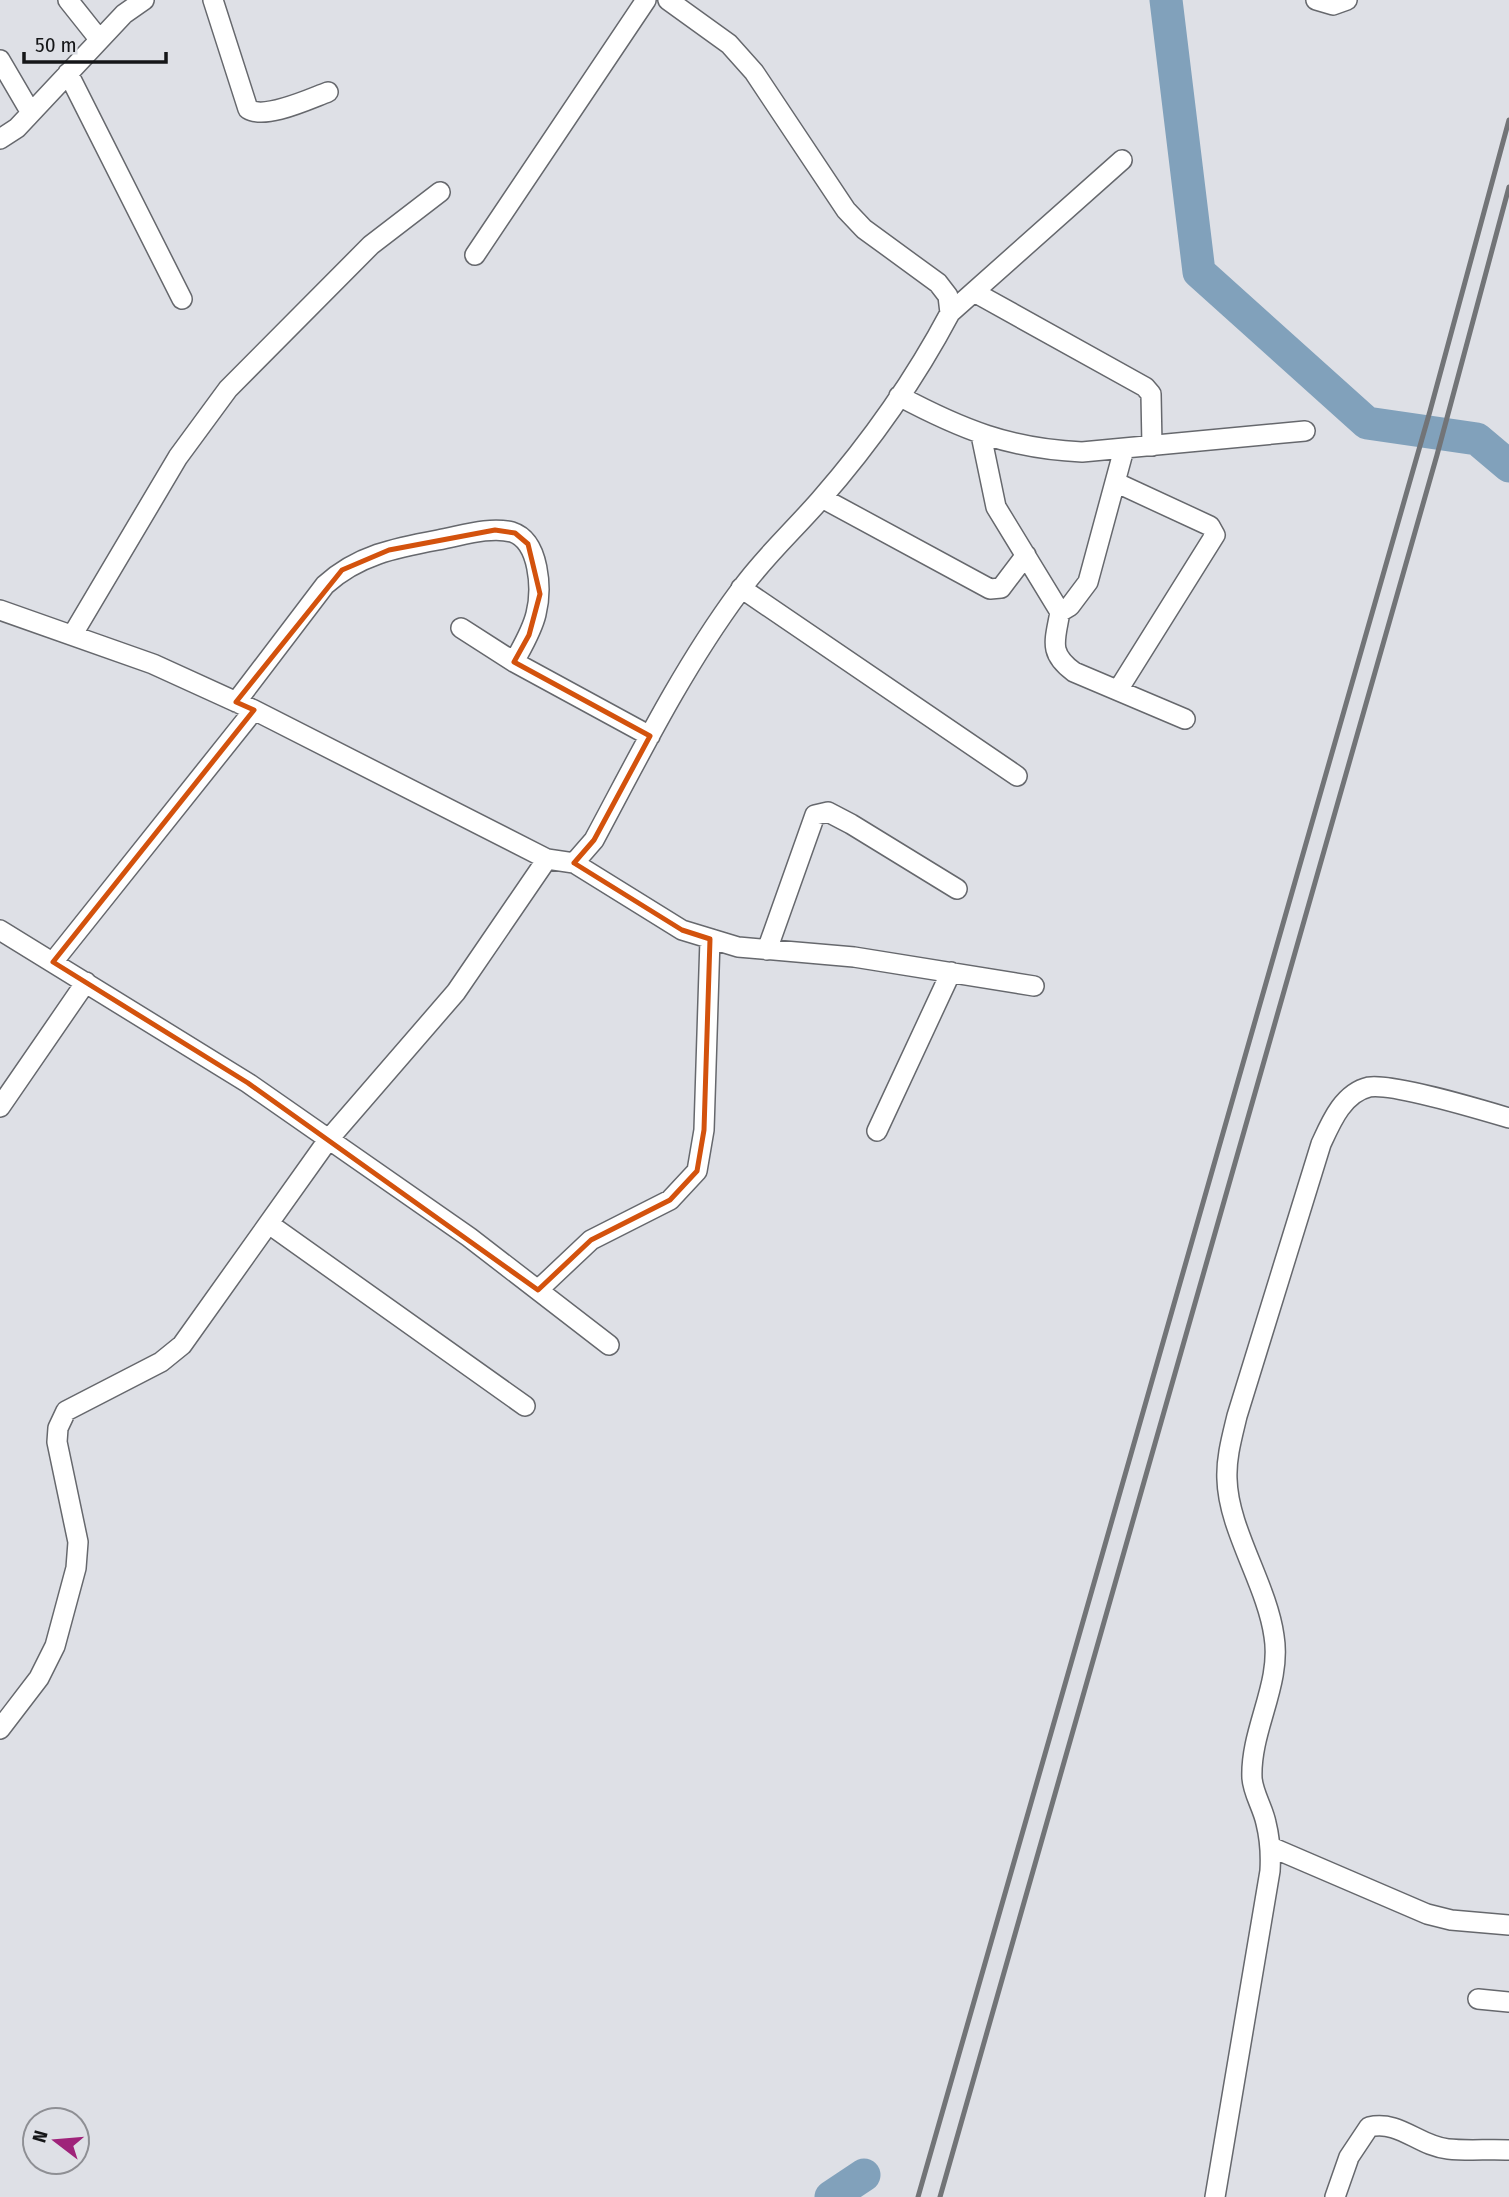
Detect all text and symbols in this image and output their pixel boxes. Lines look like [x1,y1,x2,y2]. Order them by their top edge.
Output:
scale bar [24,21,166,65]
text: 50 m [35,32,77,58]
north arrow [21,2106,91,2176]
text: N [28,2128,53,2145]

